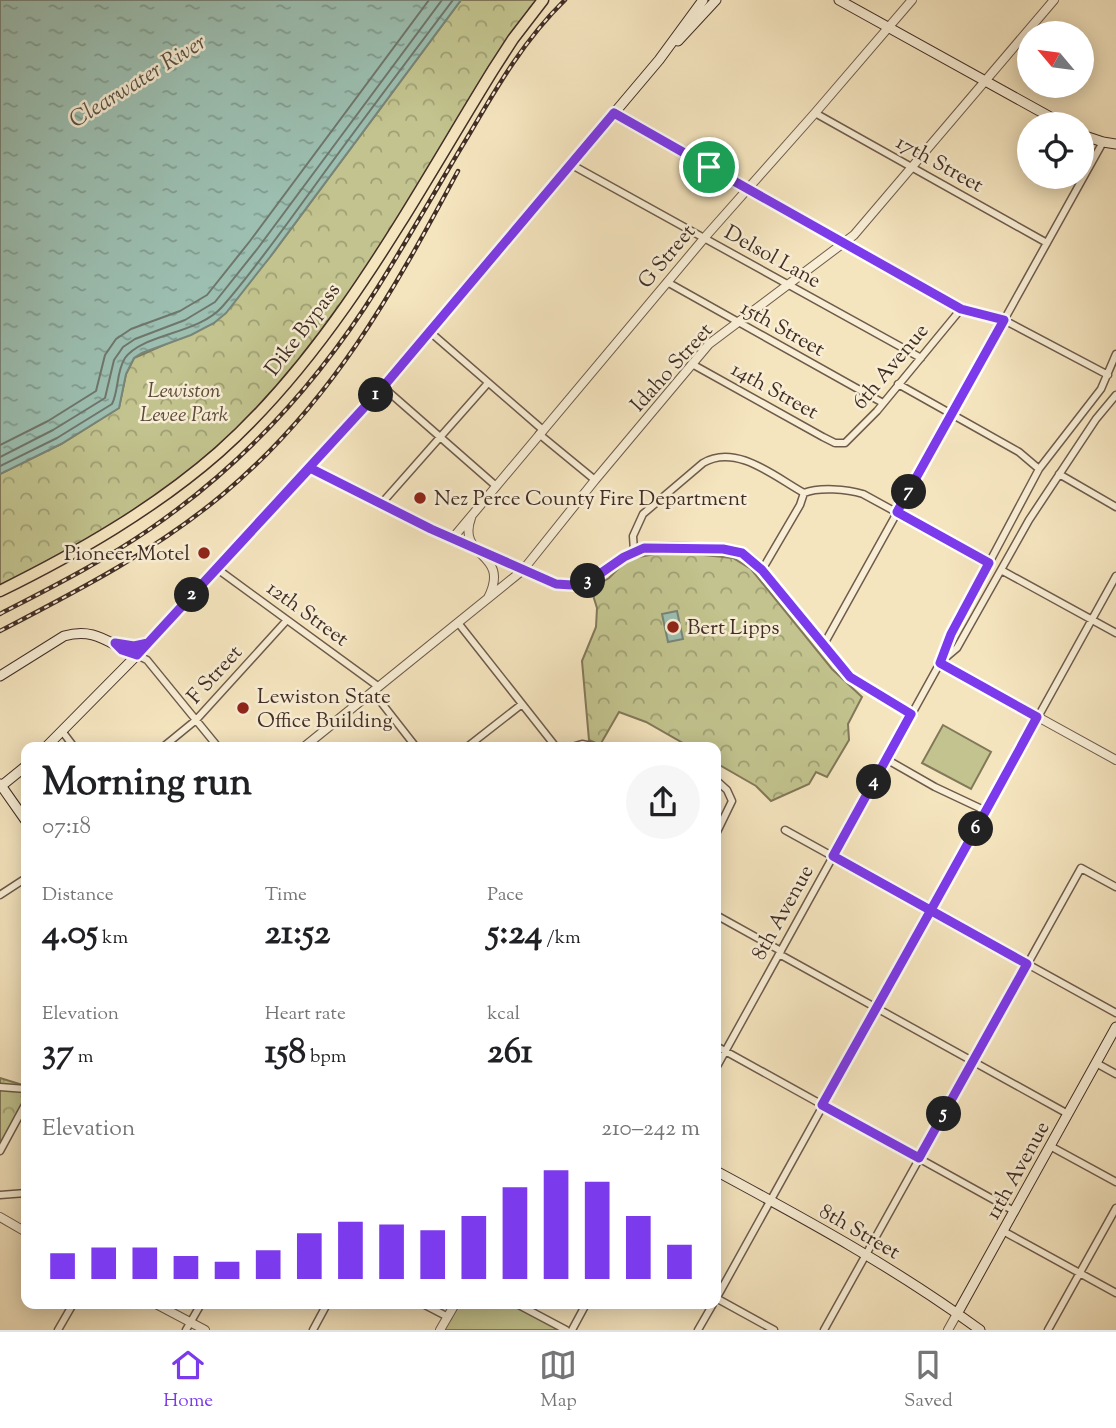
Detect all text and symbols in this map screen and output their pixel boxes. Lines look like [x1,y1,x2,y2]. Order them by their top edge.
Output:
north arrow [1017,21,1094,98]
map controls [1017,21,1094,189]
water label: Clearwater River [63,27,213,137]
button: locate [1017,112,1094,189]
street label: 17th Street [890,128,988,201]
pin [679,137,739,197]
icon: arrive [690,148,728,186]
street label: G Street [632,219,703,296]
street label: Delsol Lane [718,219,826,297]
street label: Dike Bypass [259,277,349,383]
street label: 15th Street [734,294,830,365]
street label: Idaho Street [624,317,721,420]
street label: 6th Avenue [846,318,937,417]
street label: 14th Street [725,355,823,428]
park label: Lewiston Levee Park [140,377,229,431]
pin: 1 [358,378,394,412]
text: 1 [372,381,379,408]
pin: 7 [892,475,926,510]
text: 7 [904,478,913,505]
place label: Nez Perce County Fire Department [434,485,747,515]
marker: Nez Perce County Fire Department [412,490,428,506]
place label: Pioneer Motel [64,540,190,570]
marker: Pioneer Motel [196,545,212,561]
pin: 3 [570,564,606,598]
text: 3 [584,567,591,594]
street label: 12th Street [260,575,354,655]
pin: 2 [174,578,210,612]
text: 2 [187,581,196,608]
place label: Bert Lipps [687,614,779,644]
marker: Bert Lipps [665,619,681,635]
street label: F Street [181,639,250,712]
place label: Lewiston State Office Building [257,683,393,737]
marker: Lewiston State Office Building [235,700,251,716]
text: Morning run [42,758,252,812]
pin: 4 [856,764,892,800]
button: share [626,765,700,839]
text: 4 [869,768,878,795]
text: 07:18 [42,811,91,844]
pin: 6 [958,812,993,846]
text: 6 [971,815,980,842]
street label: 8th Avenue [745,860,822,966]
text: Distance [42,882,114,909]
text: Time [265,882,307,909]
text: Pace [487,882,524,909]
text: 4.05 [42,909,98,960]
text: 21:52 [265,909,330,960]
text: 5:24 [487,909,542,960]
text: km [98,925,128,952]
text: /km [542,925,581,952]
text: Elevation [42,1001,119,1028]
text: Heart rate [265,1001,346,1028]
text: kcal [487,1001,520,1028]
text: 37 [42,1028,74,1079]
text: 158 [265,1028,306,1079]
text: 261 [487,1028,533,1079]
text: m [74,1044,93,1071]
text: bpm [306,1044,347,1071]
pin: 5 [926,1096,962,1132]
text: 5 [940,1100,947,1127]
text: Elevation [42,1113,135,1146]
text: 210–242 m [601,1113,700,1146]
street label: 11th Avenue [979,1116,1058,1226]
street label: 8th Street [813,1198,905,1268]
tab: Home [163,1346,213,1415]
tab: Map [539,1346,577,1415]
tab: Saved [904,1346,953,1415]

